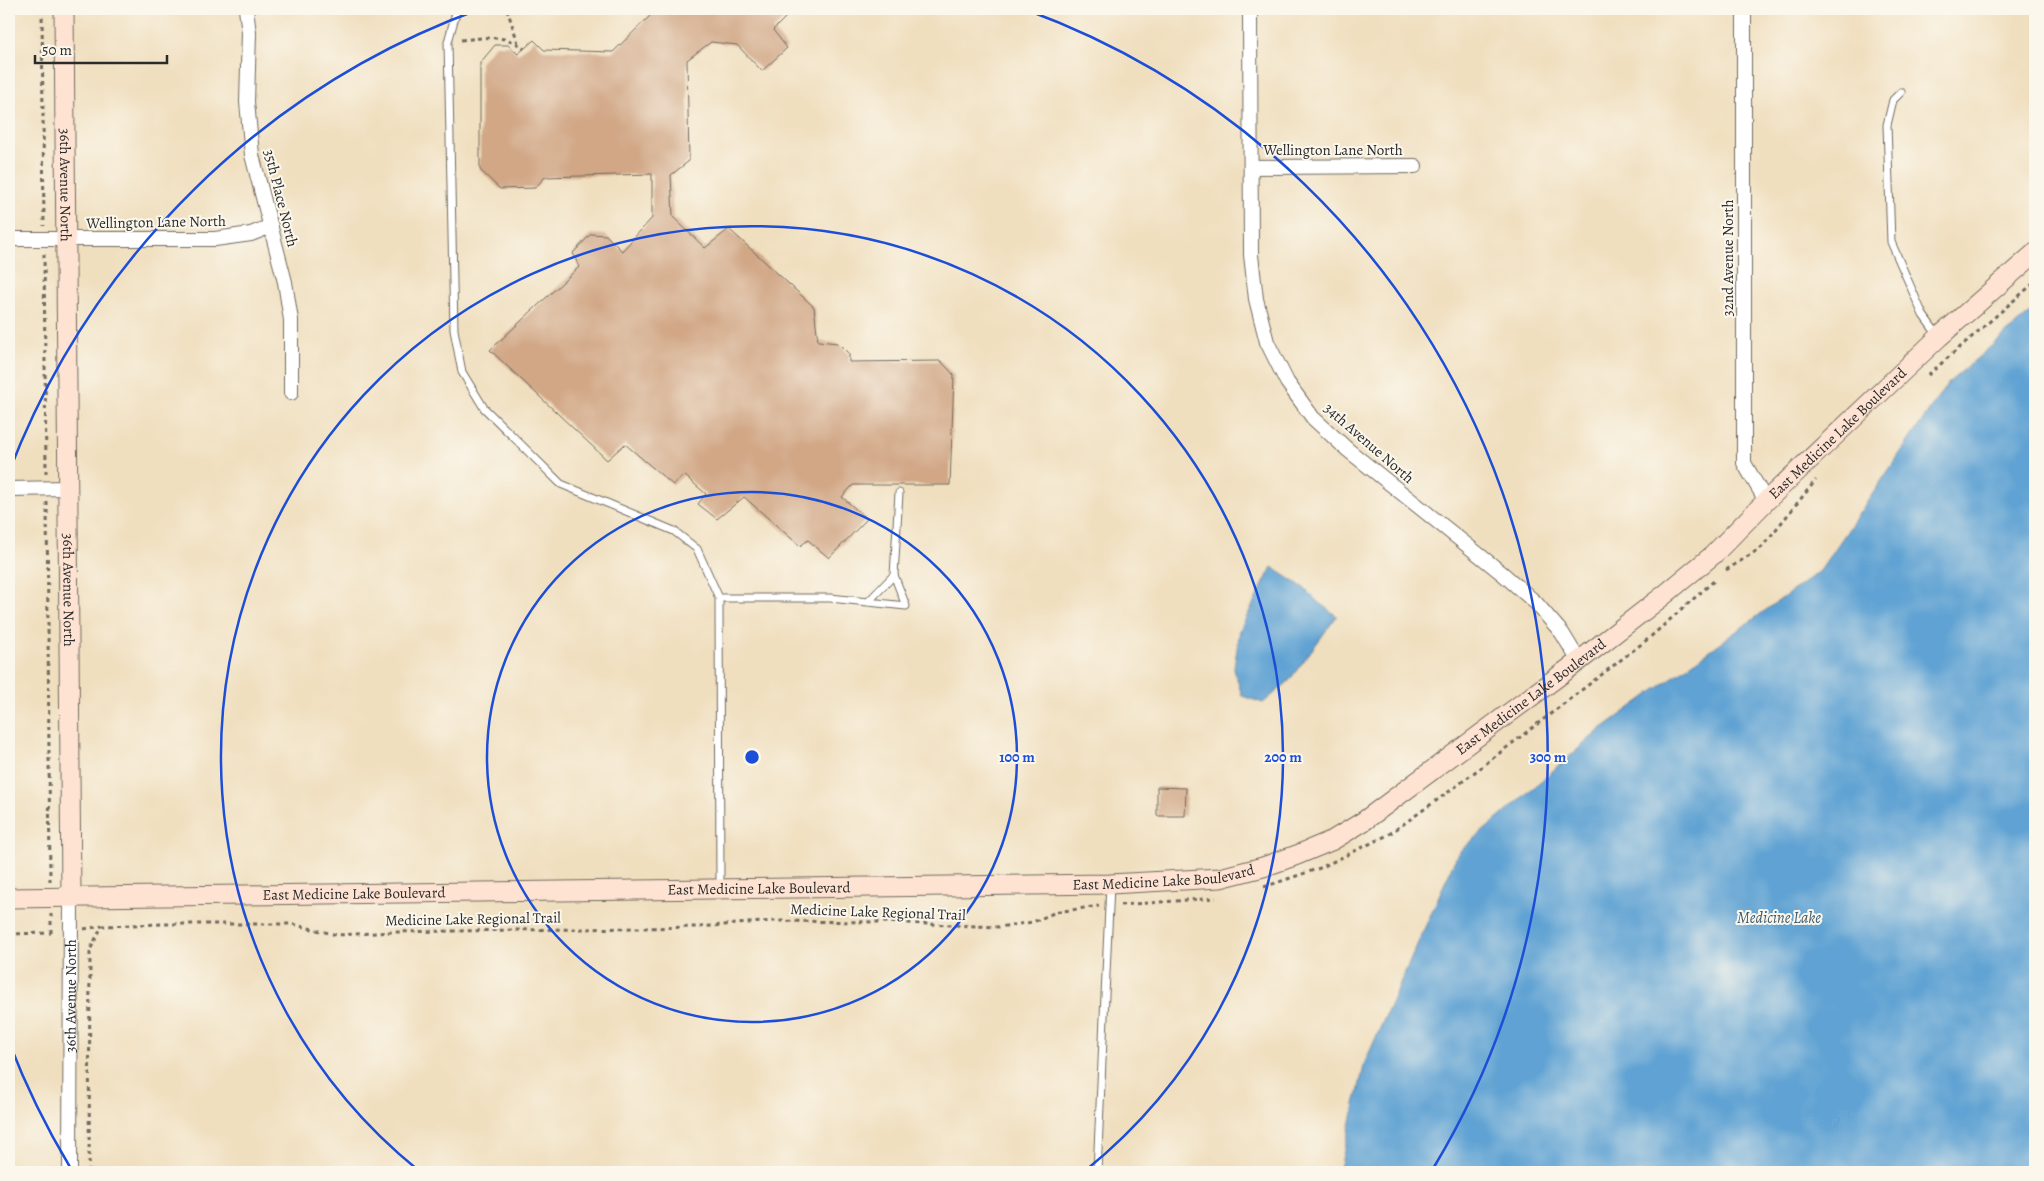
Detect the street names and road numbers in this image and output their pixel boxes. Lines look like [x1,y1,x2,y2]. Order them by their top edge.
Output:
street label: 36th Avenue North [55,128,76,242]
street label: Wellington Lane North [1262,140,1403,160]
street label: 35th Place North [259,147,303,249]
street label: 32nd Avenue North [1718,200,1738,316]
street label: Wellington Lane North [85,211,226,233]
street label: East Medicine Lake Boulevard [1764,362,1911,503]
street label: 34th Avenue North [1320,398,1418,488]
street label: 36th Avenue North [58,533,79,647]
street label: East Medicine Lake Boulevard [1451,633,1611,759]
street label: East Medicine Lake Boulevard [1072,859,1258,894]
street label: East Medicine Lake Boulevard [667,877,851,900]
street label: East Medicine Lake Boulevard [262,882,447,905]
street label: Medicine Lake Regional Trail [790,899,967,925]
street label: Medicine Lake Regional Trail [385,907,561,931]
street label: 36th Avenue North [60,939,81,1053]

